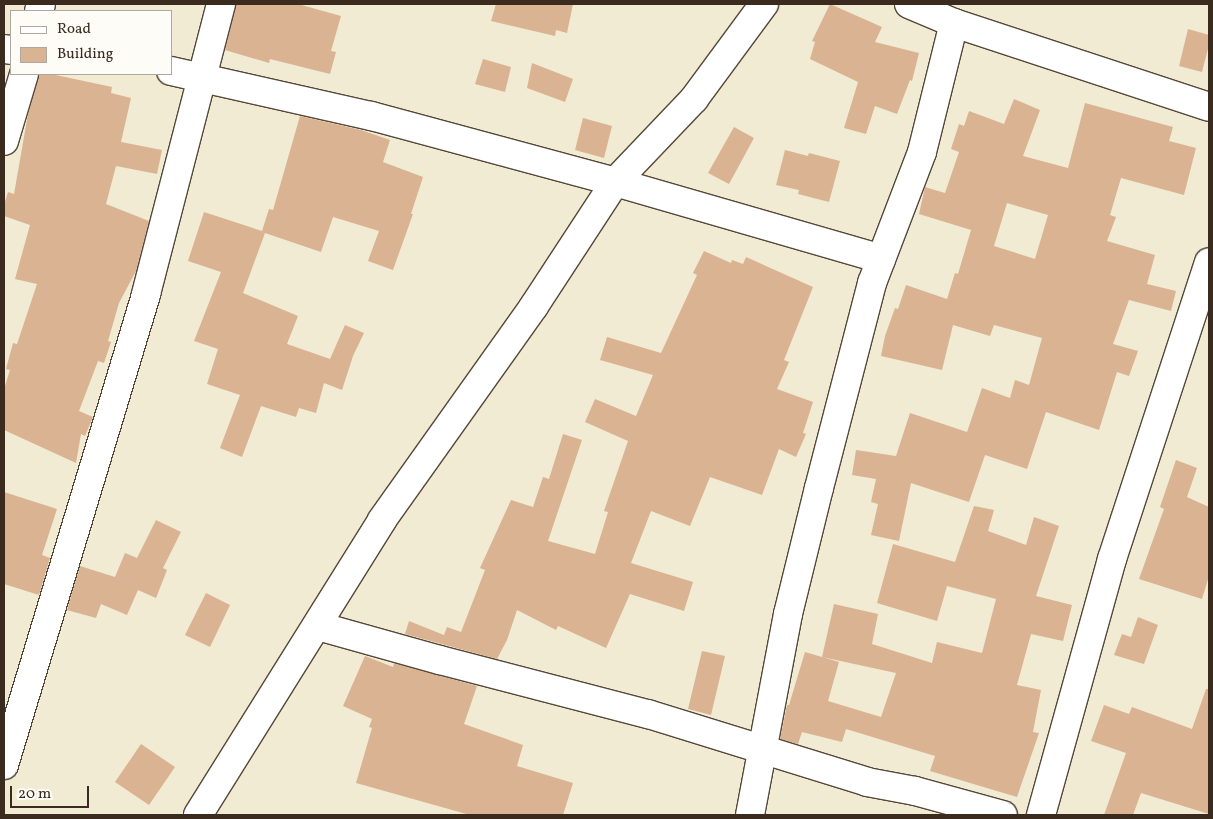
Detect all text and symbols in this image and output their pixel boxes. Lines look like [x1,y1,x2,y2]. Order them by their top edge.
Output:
legend [10,10,172,75]
text: Road [57,19,91,40]
text: Building [57,44,113,65]
scale bar [12,776,91,808]
text: 20 m [18,784,51,805]

